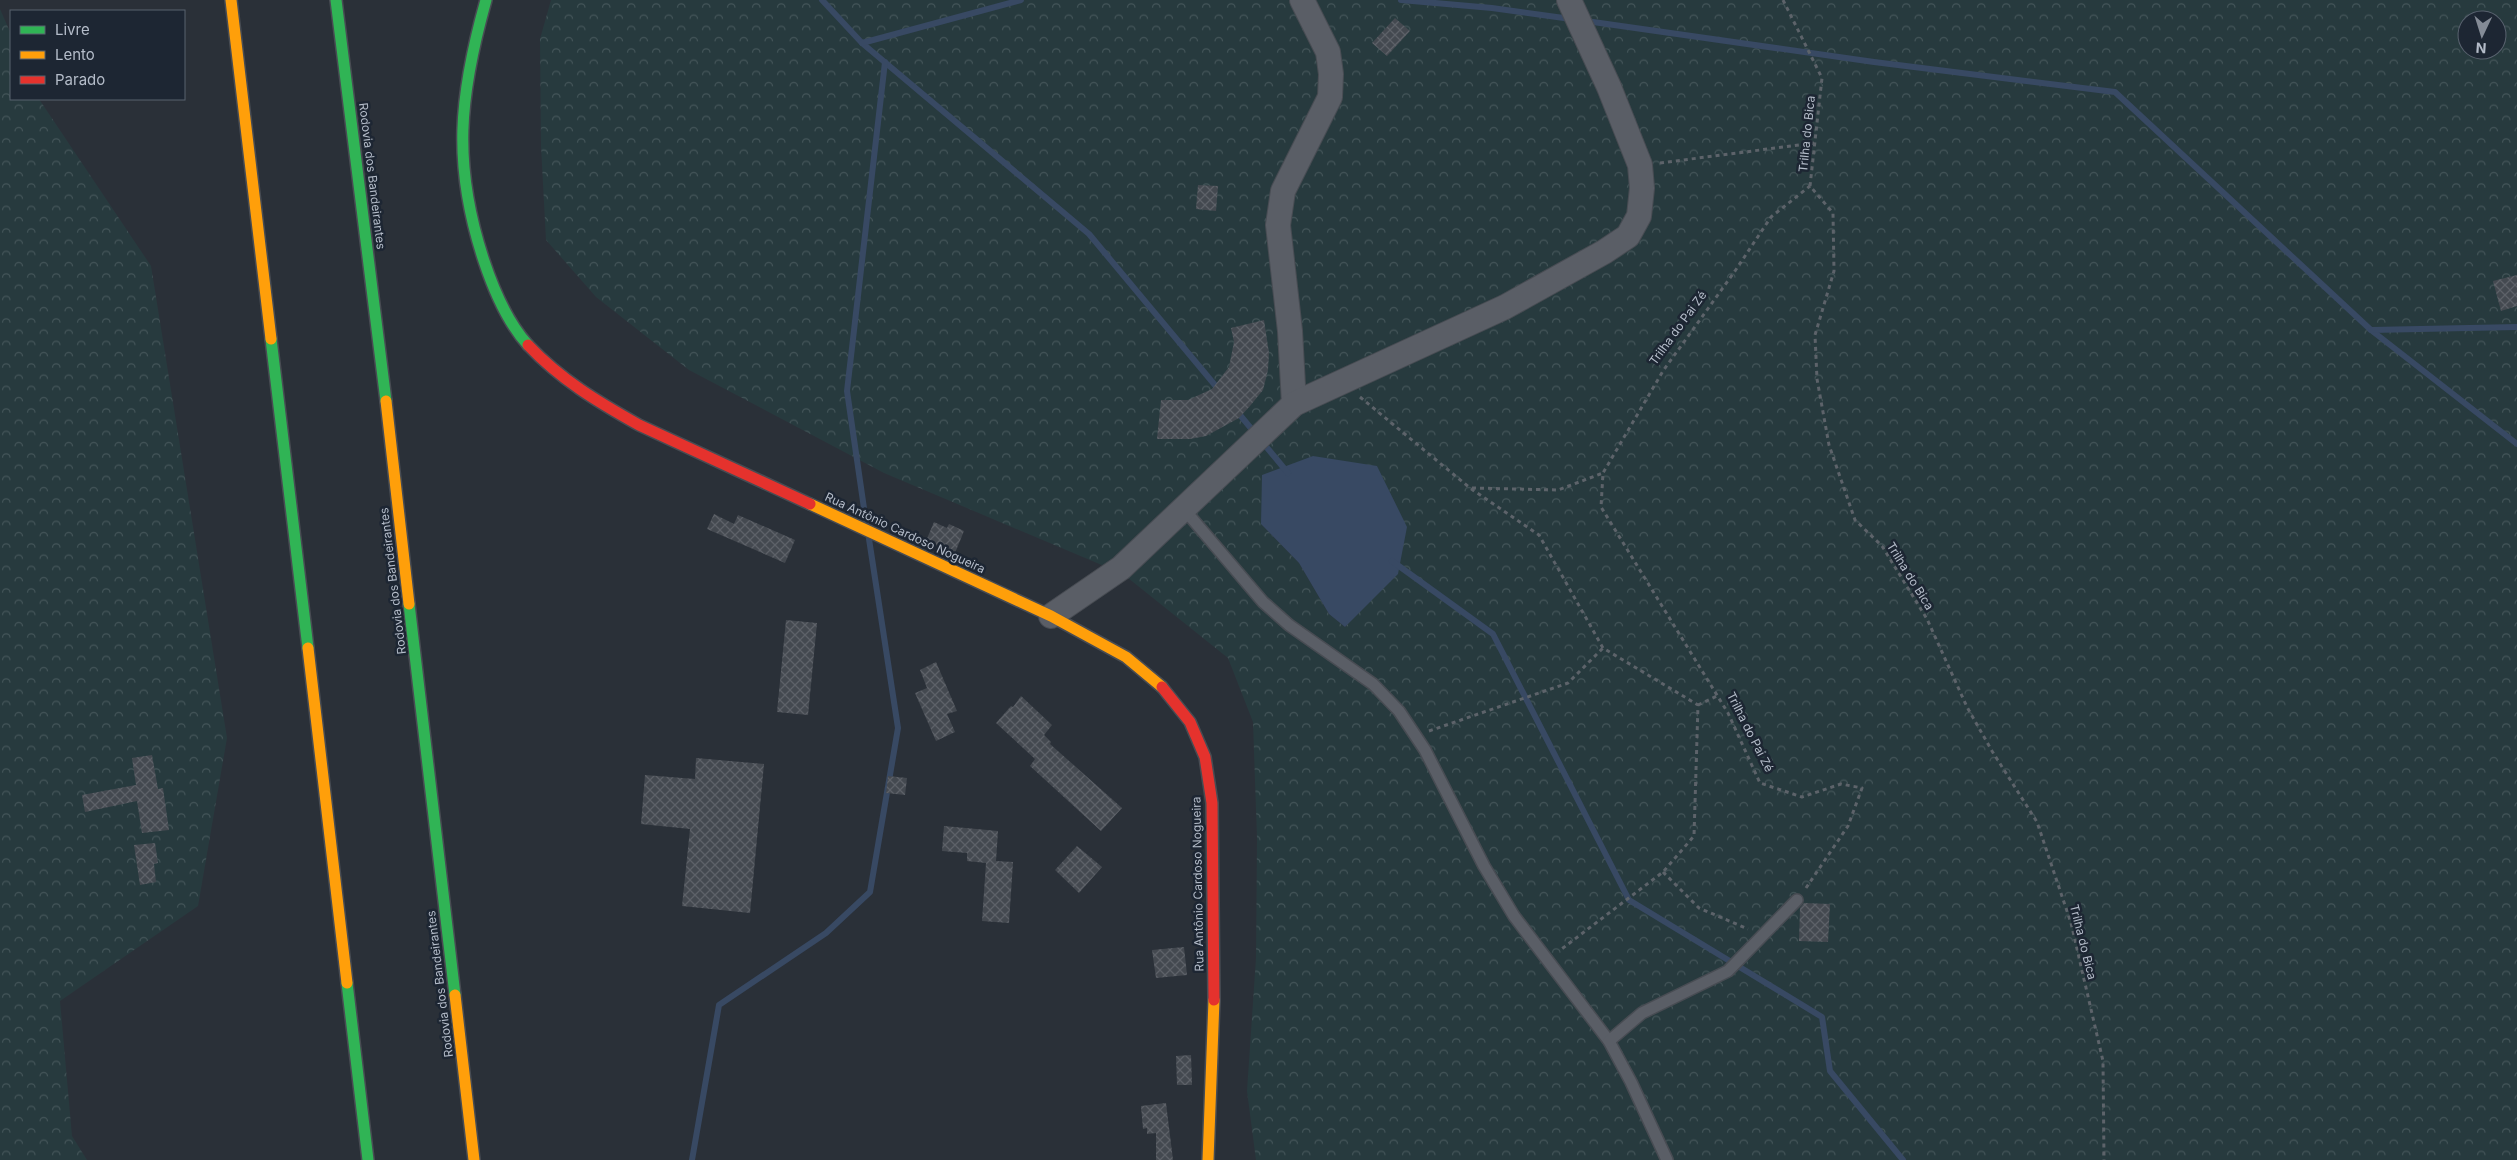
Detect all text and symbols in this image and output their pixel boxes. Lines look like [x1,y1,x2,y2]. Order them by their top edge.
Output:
legend [10,10,185,100]
north arrow [2457,10,2507,60]
text: Livre [55,20,90,39]
text: N [2475,40,2487,57]
text: Lento [55,45,95,64]
text: Parado [55,70,105,89]
street label: Trilha do Bica [1795,95,1818,173]
street label: Rodovia dos Bandeirantes [356,102,389,250]
street label: Trilha do Pai Zé [1646,288,1710,368]
street label: Rua Antônio Cardoso Nogueira [823,489,988,576]
street label: Rodovia dos Bandeirantes [376,507,409,655]
street label: Trilha do Bica [1884,539,1937,612]
street label: Trilha do Pai Zé [1724,689,1777,774]
street label: Rua Antônio Cardoso Nogueira [1188,796,1207,972]
street label: Trilha do Bica [2067,903,2100,981]
street label: Rodovia dos Bandeirantes [423,910,456,1058]

